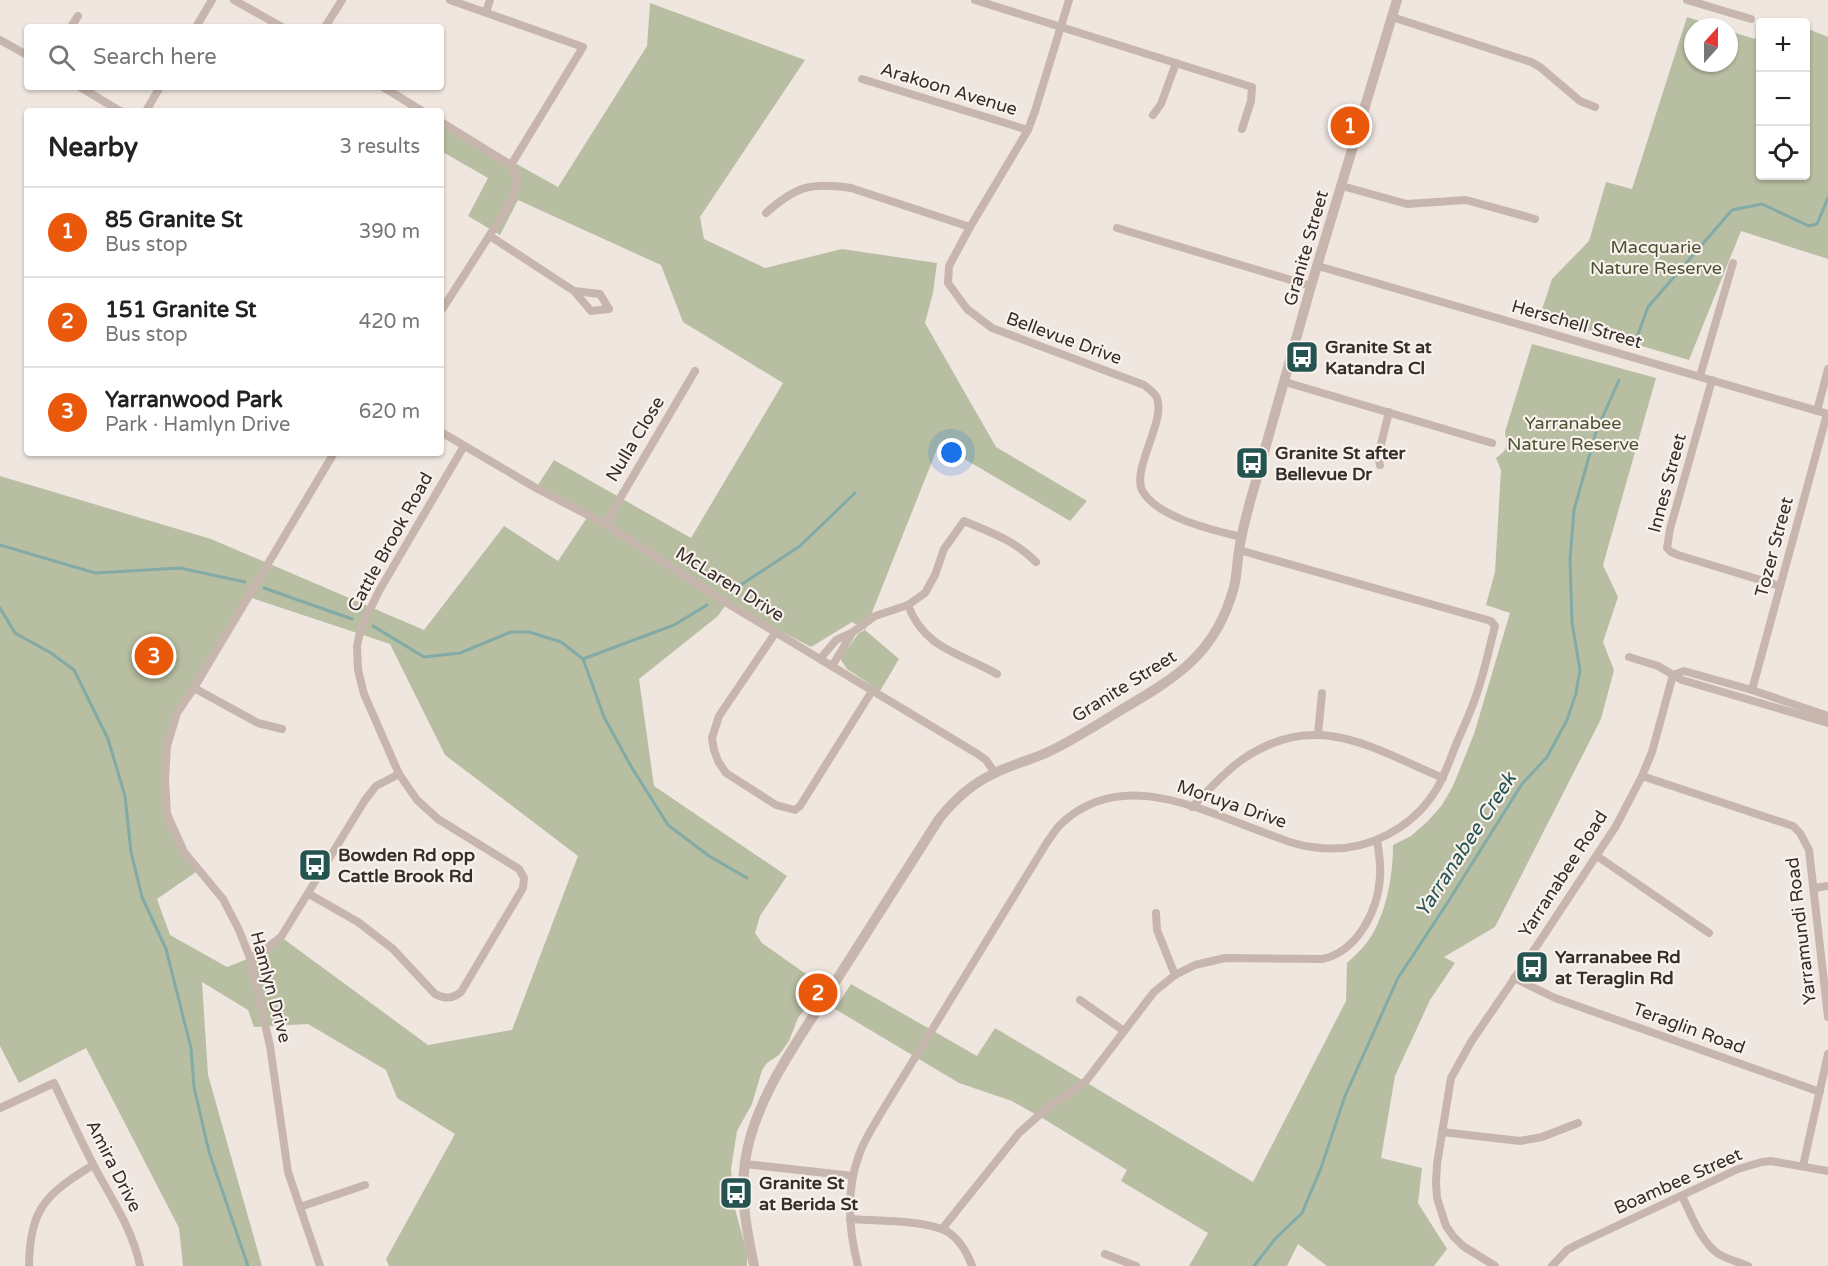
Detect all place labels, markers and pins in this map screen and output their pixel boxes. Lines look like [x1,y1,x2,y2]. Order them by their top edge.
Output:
pin: 1 [1330,104,1370,148]
place label: Granite St at Katandra Cl [1325,336,1432,379]
bus stop icon: Granite St at Katandra Cl [1284,339,1320,375]
place label: Granite St after Bellevue Dr [1275,442,1406,485]
bus stop icon: Granite St after Bellevue Dr [1234,445,1270,481]
pin: 3 [134,634,174,678]
place label: Bowden Rd opp Cattle Brook Rd [338,844,475,887]
bus stop icon: Bowden Rd opp Cattle Brook Rd [297,847,333,883]
place label: Yarranabee Rd at Teraglin Rd [1555,946,1681,989]
bus stop icon: Yarranabee Rd at Teraglin Rd [1514,949,1550,985]
pin: 2 [798,970,838,1016]
place label: Granite St at Berida St [759,1172,858,1215]
bus stop icon: Granite St at Berida St [718,1175,754,1211]

